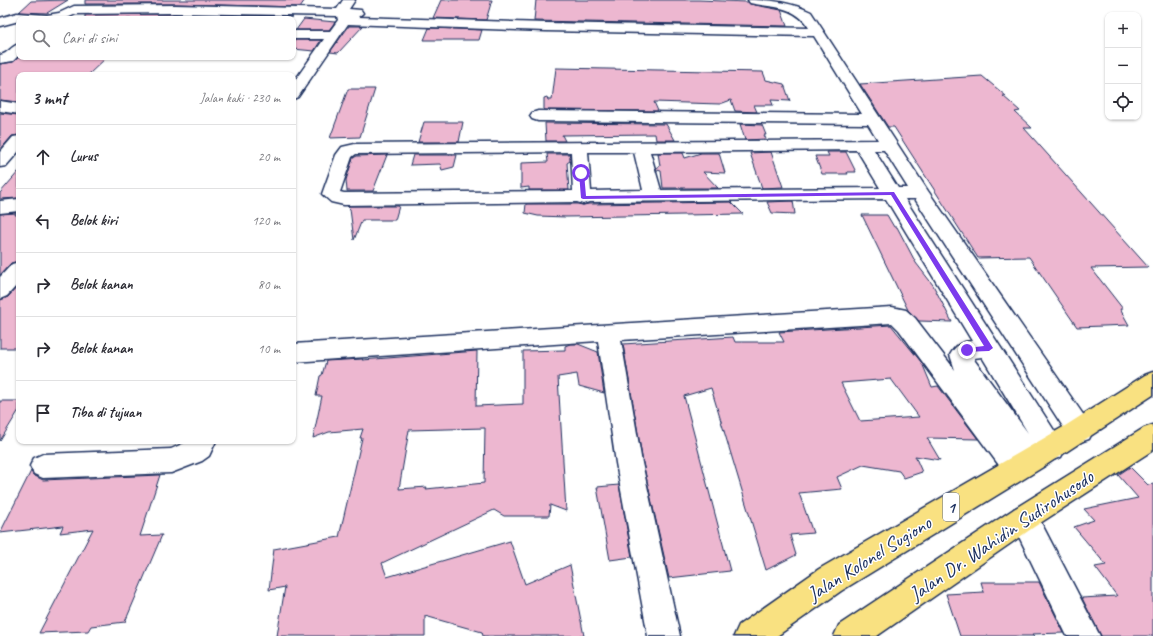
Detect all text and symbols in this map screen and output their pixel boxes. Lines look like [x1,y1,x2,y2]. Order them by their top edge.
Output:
map controls [1105,12,1141,120]
button: + [1105,12,1141,48]
search box [16,16,296,60]
icon: search [30,27,52,49]
text: Cari di sini [62,29,117,48]
button: − [1105,48,1141,84]
button: locate [1105,84,1141,120]
text: 3 mnt [32,88,67,109]
text: Jalan kaki · 230 m [200,90,280,106]
icon: ahead [32,146,54,168]
text: Lurus [70,147,98,166]
text: 20 m [258,149,280,165]
route start [572,164,590,182]
icon: left [32,210,54,232]
text: Belok kiri [70,211,117,230]
text: 120 m [252,213,280,229]
icon: right [32,274,54,296]
text: Belok kanan [70,275,133,294]
text: 80 m [258,277,280,293]
icon: right [32,338,54,360]
text: Belok kanan [70,339,133,358]
text: 10 m [258,341,280,357]
route end [958,341,976,359]
icon: arrive [32,402,54,424]
text: Tiba di tujuan [70,403,141,422]
street label: Jalan Dr. Wahidin Sudirohusodo [904,464,1099,607]
road number: 1 [943,493,959,521]
street label: Jalan Kolonel Sugiono [802,510,937,607]

